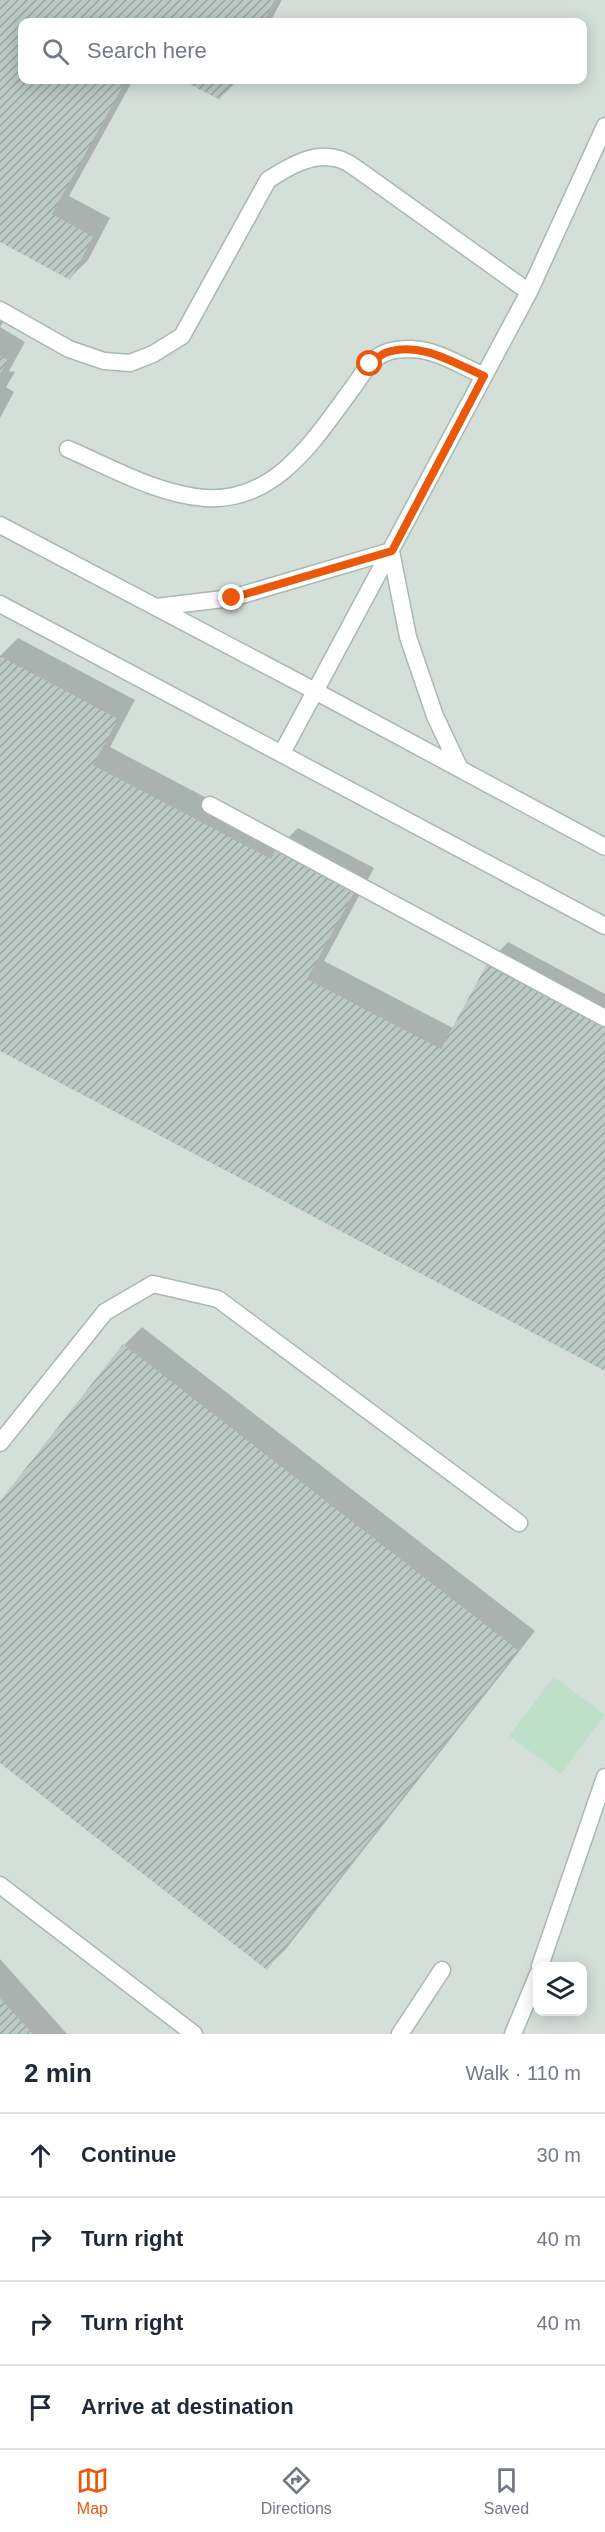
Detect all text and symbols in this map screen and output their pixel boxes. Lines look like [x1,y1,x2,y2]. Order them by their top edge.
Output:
search box [18,18,587,84]
icon: search [39,35,72,68]
text: Search here [87,38,207,63]
route start [356,350,382,376]
route end [218,584,244,610]
map controls [533,1962,587,2016]
button: layers [533,1962,587,2016]
text: 2 min [24,2058,92,2088]
text: Walk · 110 m [465,2062,581,2084]
icon: ahead [24,2139,57,2172]
text: Continue [81,2142,176,2167]
text: 30 m [537,2144,581,2166]
icon: right [24,2223,57,2256]
text: Turn right [81,2226,183,2251]
text: 40 m [537,2228,581,2250]
icon: right [24,2307,57,2340]
text: Turn right [81,2310,183,2335]
text: 40 m [537,2312,581,2334]
icon: arrive [24,2391,57,2424]
text: Arrive at destination [81,2394,294,2419]
tab: Map [76,2464,109,2518]
tab: Directions [261,2464,332,2518]
tab: Saved [484,2464,529,2518]

